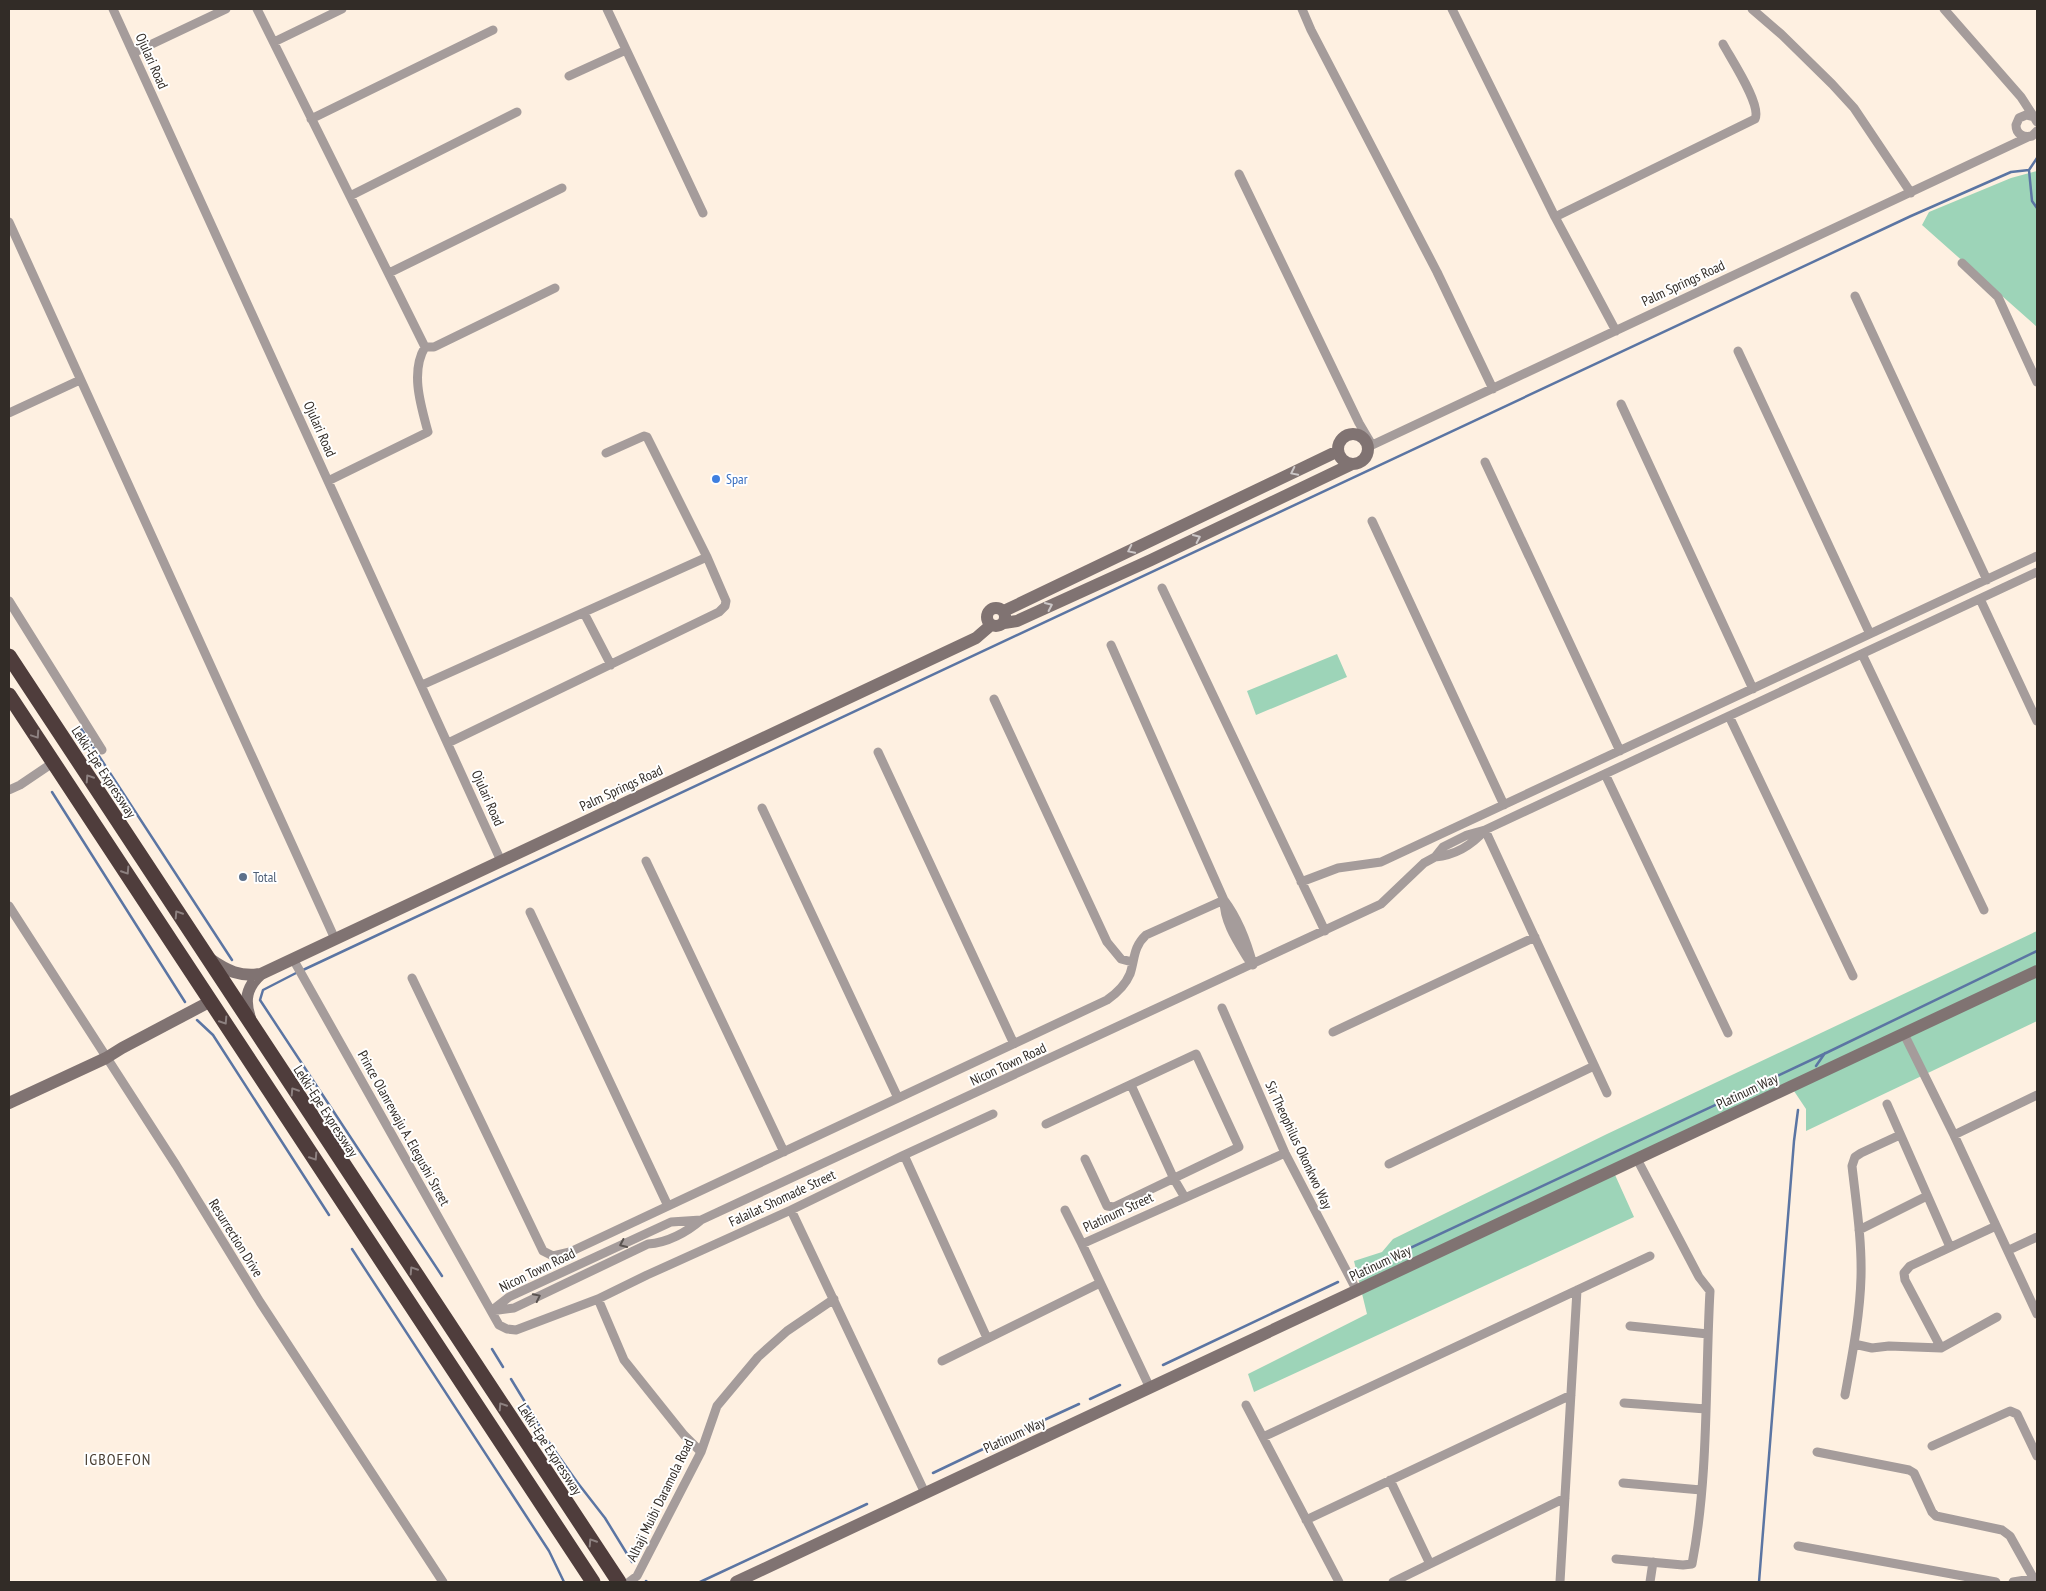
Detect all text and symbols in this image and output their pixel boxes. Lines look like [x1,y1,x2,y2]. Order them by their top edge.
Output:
street label: Ojulari Road [132,30,172,92]
street label: Palm Springs Road [1639,256,1727,310]
street label: Ojulari Road [300,398,340,460]
one-way arrow [1290,466,1299,476]
place label: Spar [726,470,748,488]
marker: Spar [710,473,722,485]
one-way arrow [1191,534,1200,544]
one-way arrow [1127,544,1136,554]
one-way arrow [1044,602,1053,613]
street label: Lekki-Epe Expressway [68,723,141,822]
one-way arrow [30,730,39,739]
street label: Palm Springs Road [577,761,665,815]
street label: Ojulari Road [468,767,508,829]
one-way arrow [85,775,95,784]
one-way arrow [119,866,129,875]
place label: Total [253,868,277,886]
marker: Total [237,871,249,883]
one-way arrow [174,911,184,920]
one-way arrow [218,1016,228,1025]
street label: Nicon Town Road [967,1038,1049,1090]
street label: Prince Olanrewaju A. Elegushi Street [354,1047,454,1209]
street label: Lekki-Epe Expressway [290,1062,363,1161]
street label: Platinum Way [1713,1069,1781,1113]
street label: Sir Theophilus Okonkwo Way [1261,1078,1337,1213]
one-way arrow [291,1087,300,1097]
one-way arrow [308,1152,317,1161]
street label: Falailat Shomade Street [726,1165,838,1231]
street label: Platinum Street [1080,1188,1156,1236]
street label: Resurrection Drive [205,1196,267,1281]
one-way arrow [619,1238,628,1248]
street label: Platinum Way [1346,1241,1414,1285]
street label: Nicon Town Road [496,1244,578,1296]
one-way arrow [409,1267,419,1276]
one-way arrow [532,1293,541,1303]
street label: Lekki-Epe Expressway [514,1400,587,1499]
one-way arrow [499,1402,508,1412]
street label: Platinum Way [980,1413,1048,1457]
street label: Alhaji Muibi Daramola Road [623,1436,697,1564]
district label: IGBOEFON [85,1449,151,1469]
one-way arrow [589,1538,598,1547]

